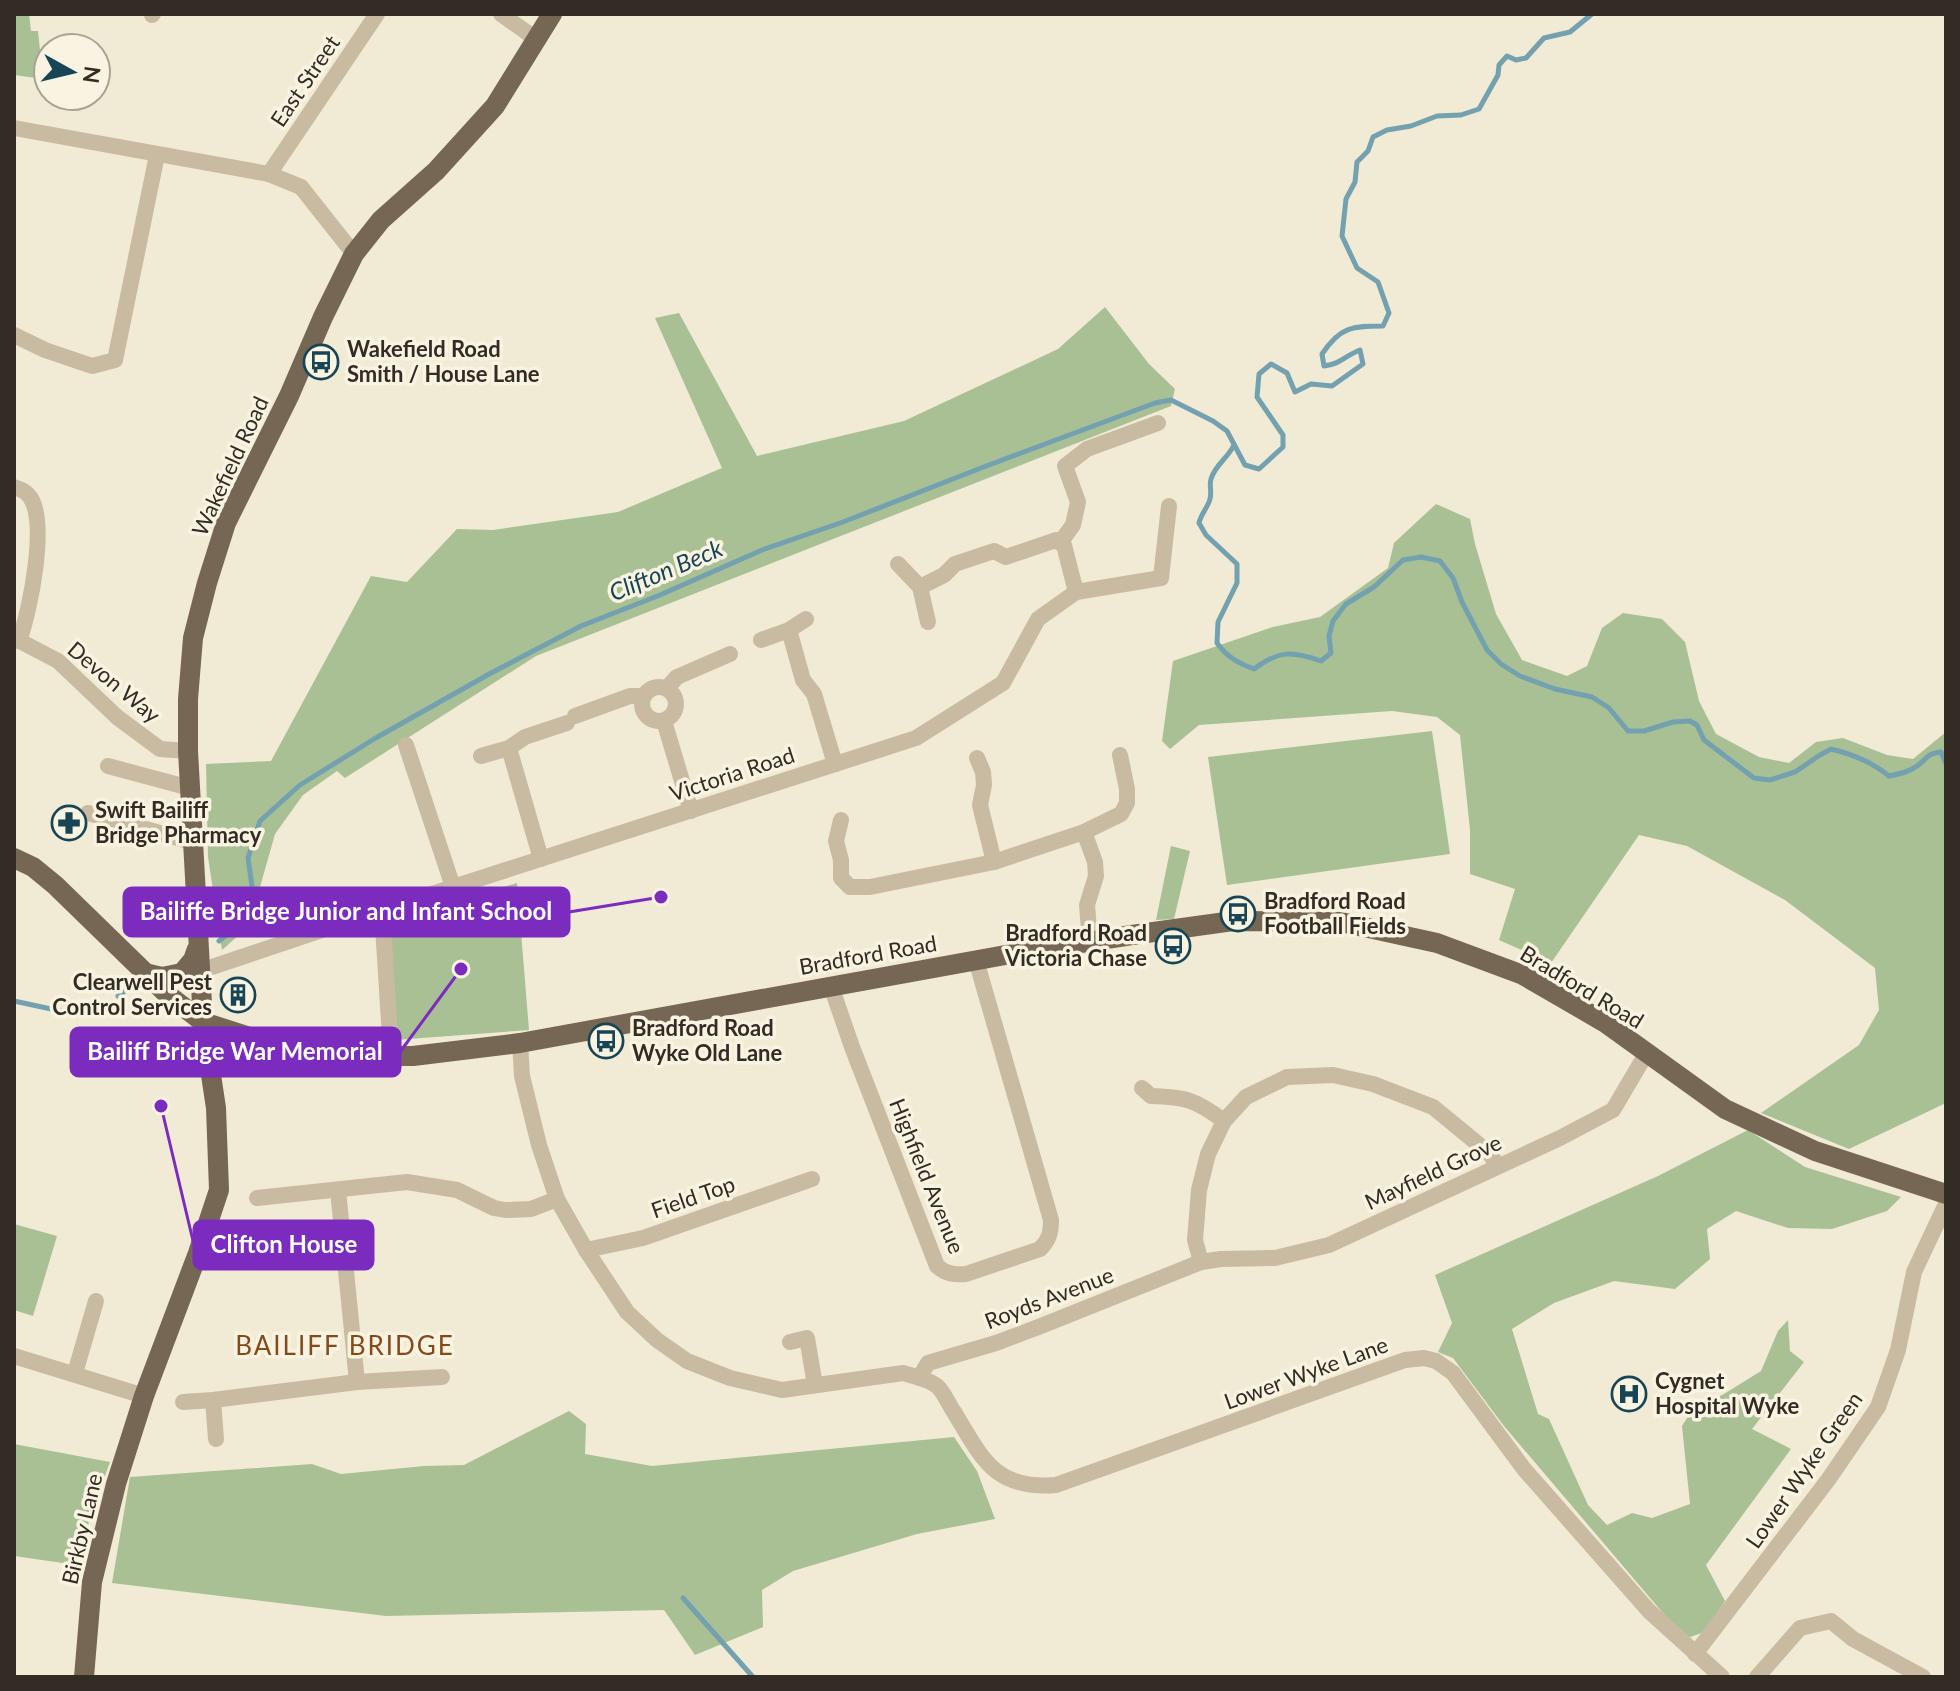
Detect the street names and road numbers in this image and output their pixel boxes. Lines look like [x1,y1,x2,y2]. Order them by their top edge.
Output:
street label: East Street [264,30,345,132]
street label: Wakefield Road [185,392,274,540]
street label: Devon Way [62,635,167,729]
street label: Victoria Road [666,741,798,806]
street label: Bradford Road [797,929,939,980]
street label: Bradford Road [1516,939,1649,1034]
street label: Highfield Avenue [884,1094,971,1257]
street label: Mayfield Grove [1360,1128,1505,1215]
street label: Field Top [647,1170,738,1223]
street label: Royds Avenue [981,1261,1117,1334]
street label: Lower Wyke Lane [1220,1330,1391,1415]
street label: Lower Wyke Green [1739,1386,1868,1553]
street label: Birkby Lane [56,1471,107,1587]

